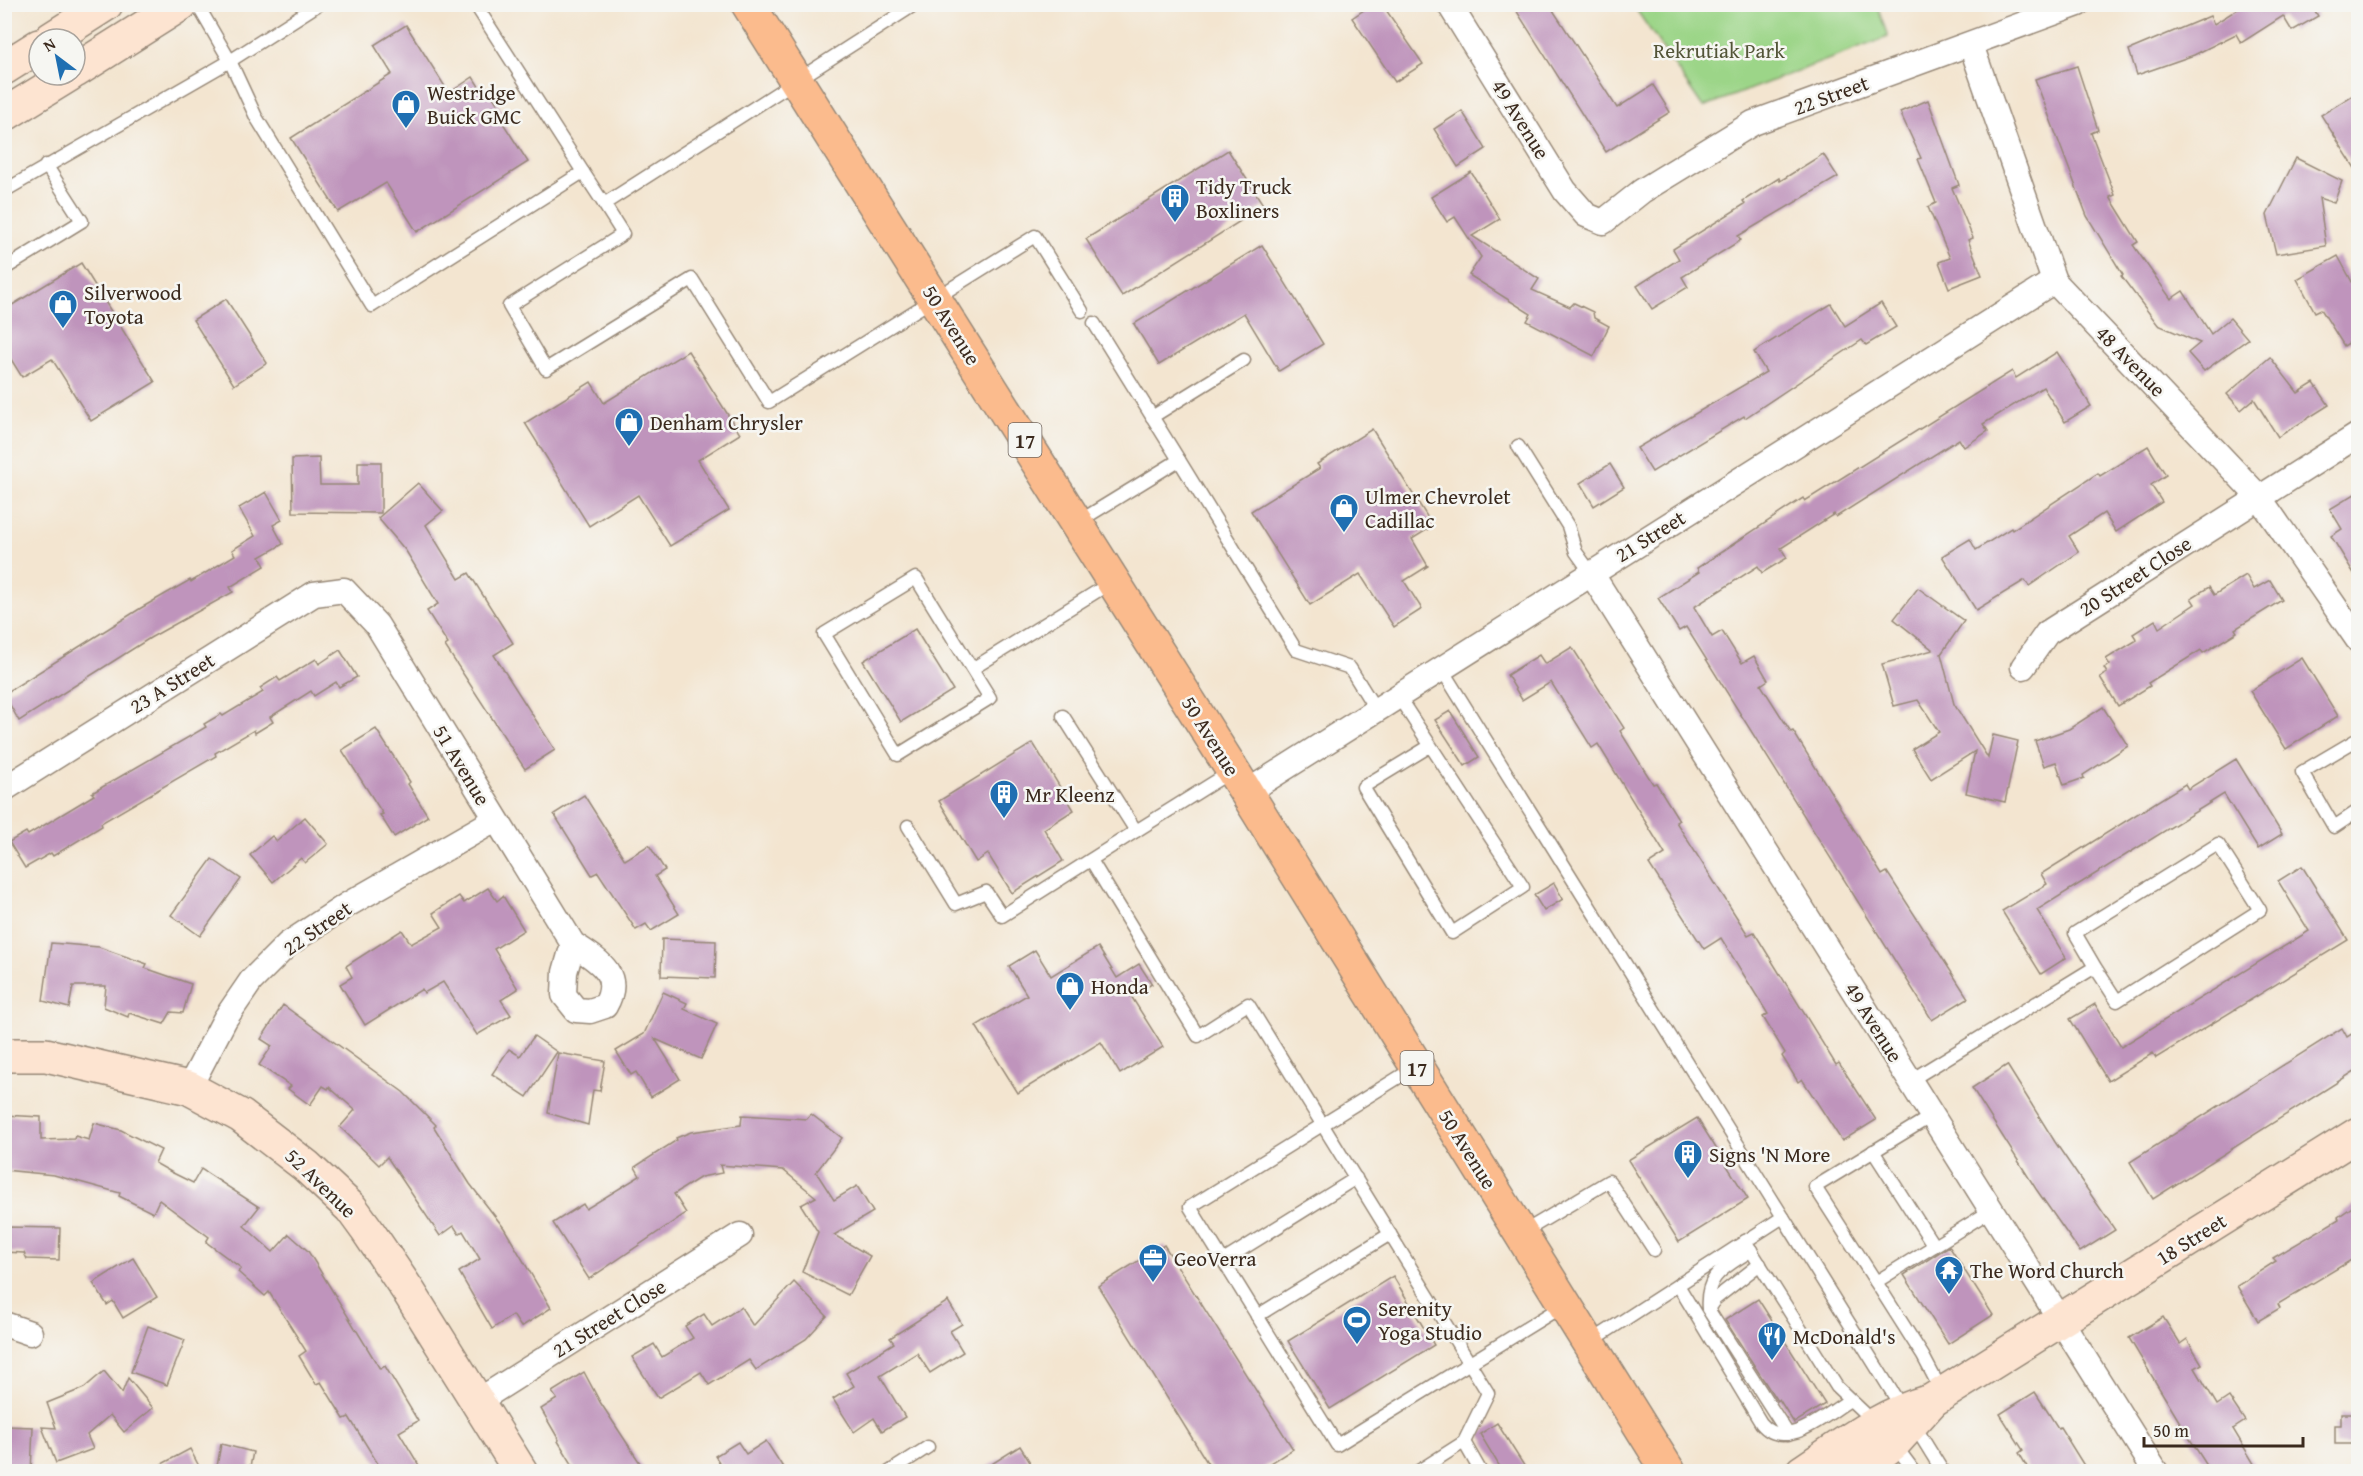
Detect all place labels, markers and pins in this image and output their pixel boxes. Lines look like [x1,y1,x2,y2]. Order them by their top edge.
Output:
place label: Westridge Buick GMC [427,77,521,132]
shop icon: Westridge Buick GMC [390,88,422,130]
place label: Tidy Truck Boxliners [1196,171,1292,226]
building icon: Tidy Truck Boxliners [1159,182,1191,224]
place label: Silverwood Toyota [84,277,183,332]
shop icon: Silverwood Toyota [47,288,79,330]
shop icon: Denham Chrysler [613,406,645,448]
place label: Denham Chrysler [650,407,803,438]
place label: Ulmer Chevrolet Cadillac [1365,481,1511,536]
shop icon: Ulmer Chevrolet Cadillac [1328,492,1360,534]
building icon: Mr Kleenz [988,778,1020,820]
place label: Mr Kleenz [1025,779,1115,810]
shop icon: Honda [1054,970,1086,1012]
place label: Honda [1091,971,1149,1002]
building icon: Signs 'N More [1672,1138,1704,1180]
place label: Signs 'N More [1709,1139,1830,1170]
office icon: GeoVerra [1137,1242,1169,1284]
place label: GeoVerra [1174,1243,1256,1274]
temple icon: The Word Church [1933,1254,1965,1296]
place label: The Word Church [1970,1255,2124,1286]
place label: Serenity Yoga Studio [1378,1293,1482,1348]
sports icon: Serenity Yoga Studio [1341,1304,1373,1346]
restaurant icon: McDonald's [1756,1320,1788,1362]
place label: McDonald's [1793,1321,1896,1352]

